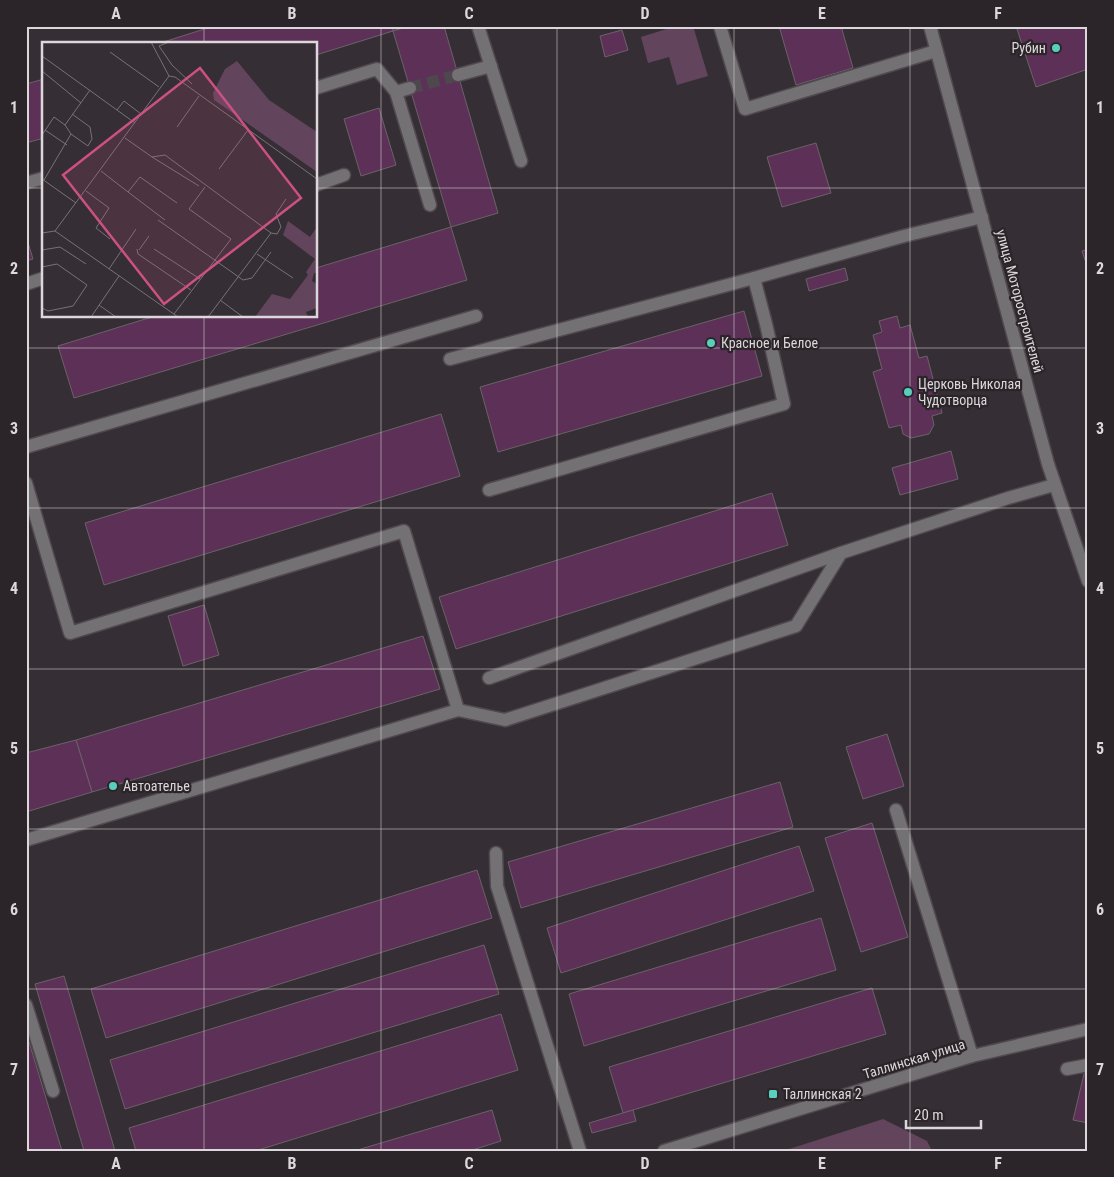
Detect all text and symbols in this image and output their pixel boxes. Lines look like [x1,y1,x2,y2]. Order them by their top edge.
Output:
text: A [111,4,121,23]
text: B [288,4,297,23]
text: C [464,4,474,23]
text: D [640,4,650,23]
text: E [818,4,826,23]
text: F [994,4,1002,23]
place label: Рубин [1011,40,1046,56]
inset map [42,42,318,318]
marker: Рубин [1050,42,1062,54]
text: 1 [10,98,18,117]
text: 1 [1096,98,1104,117]
street label: улица Моторостроителей [993,228,1047,374]
text: 2 [10,259,18,278]
text: 2 [1096,259,1104,278]
place label: Красное и Белое [721,335,818,351]
marker: Красное и Белое [705,337,717,349]
place label: Церковь Николая Чудотворца [918,376,1021,408]
marker: Церковь Николая Чудотворца [902,386,914,398]
text: 3 [10,419,18,438]
text: 3 [1096,419,1104,438]
text: 4 [10,579,18,598]
text: 4 [1096,579,1104,598]
text: 5 [10,739,18,758]
text: 5 [1096,739,1104,758]
place label: Автоателье [123,778,190,794]
marker: Автоателье [107,780,119,792]
text: 6 [10,900,18,919]
text: 6 [1096,900,1104,919]
street label: Таллинская улица [861,1036,967,1082]
text: 7 [10,1060,18,1079]
text: 7 [1096,1060,1104,1079]
place label: Таллинская 2 [783,1086,862,1102]
marker: Таллинская 2 [767,1088,779,1100]
scale bar [906,1097,982,1129]
text: 20 m [914,1106,944,1124]
text: A [111,1154,121,1173]
text: B [288,1154,297,1173]
text: C [464,1154,474,1173]
text: D [640,1154,650,1173]
text: E [818,1154,826,1173]
text: F [994,1154,1002,1173]

